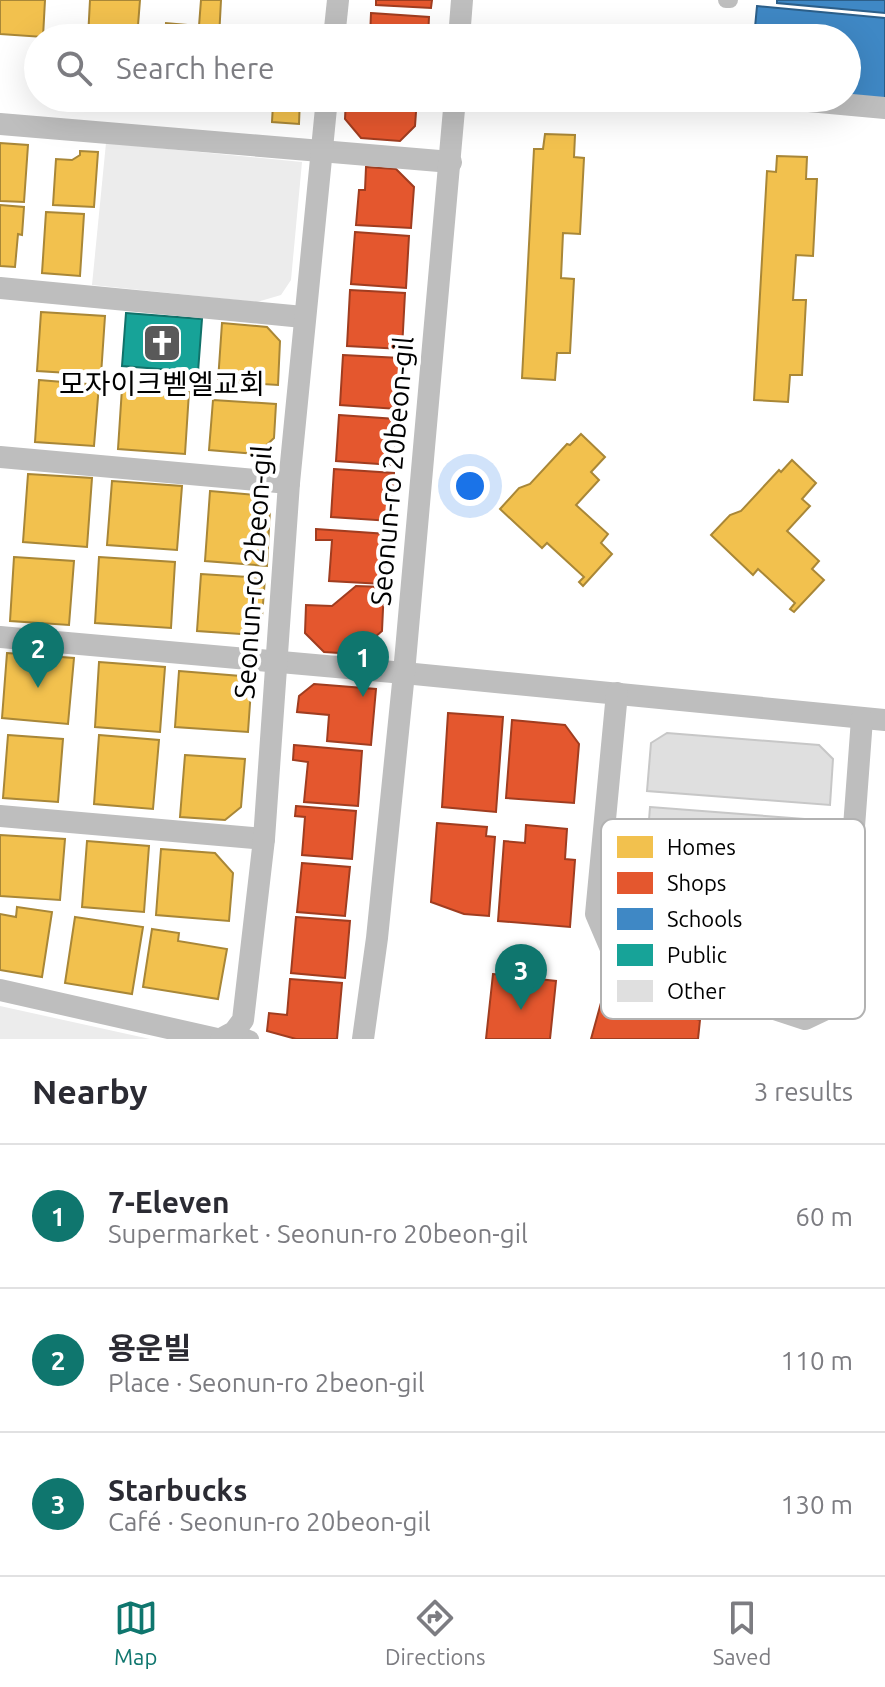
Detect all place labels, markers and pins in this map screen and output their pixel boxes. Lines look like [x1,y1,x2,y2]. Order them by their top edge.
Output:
church icon: 모자이크벧엘교회 [141,322,183,364]
place label: 모자이크벧엘교회 [59,368,265,399]
pin: 2 [12,622,64,688]
pin: 1 [337,631,389,697]
pin: 3 [495,944,547,1010]

